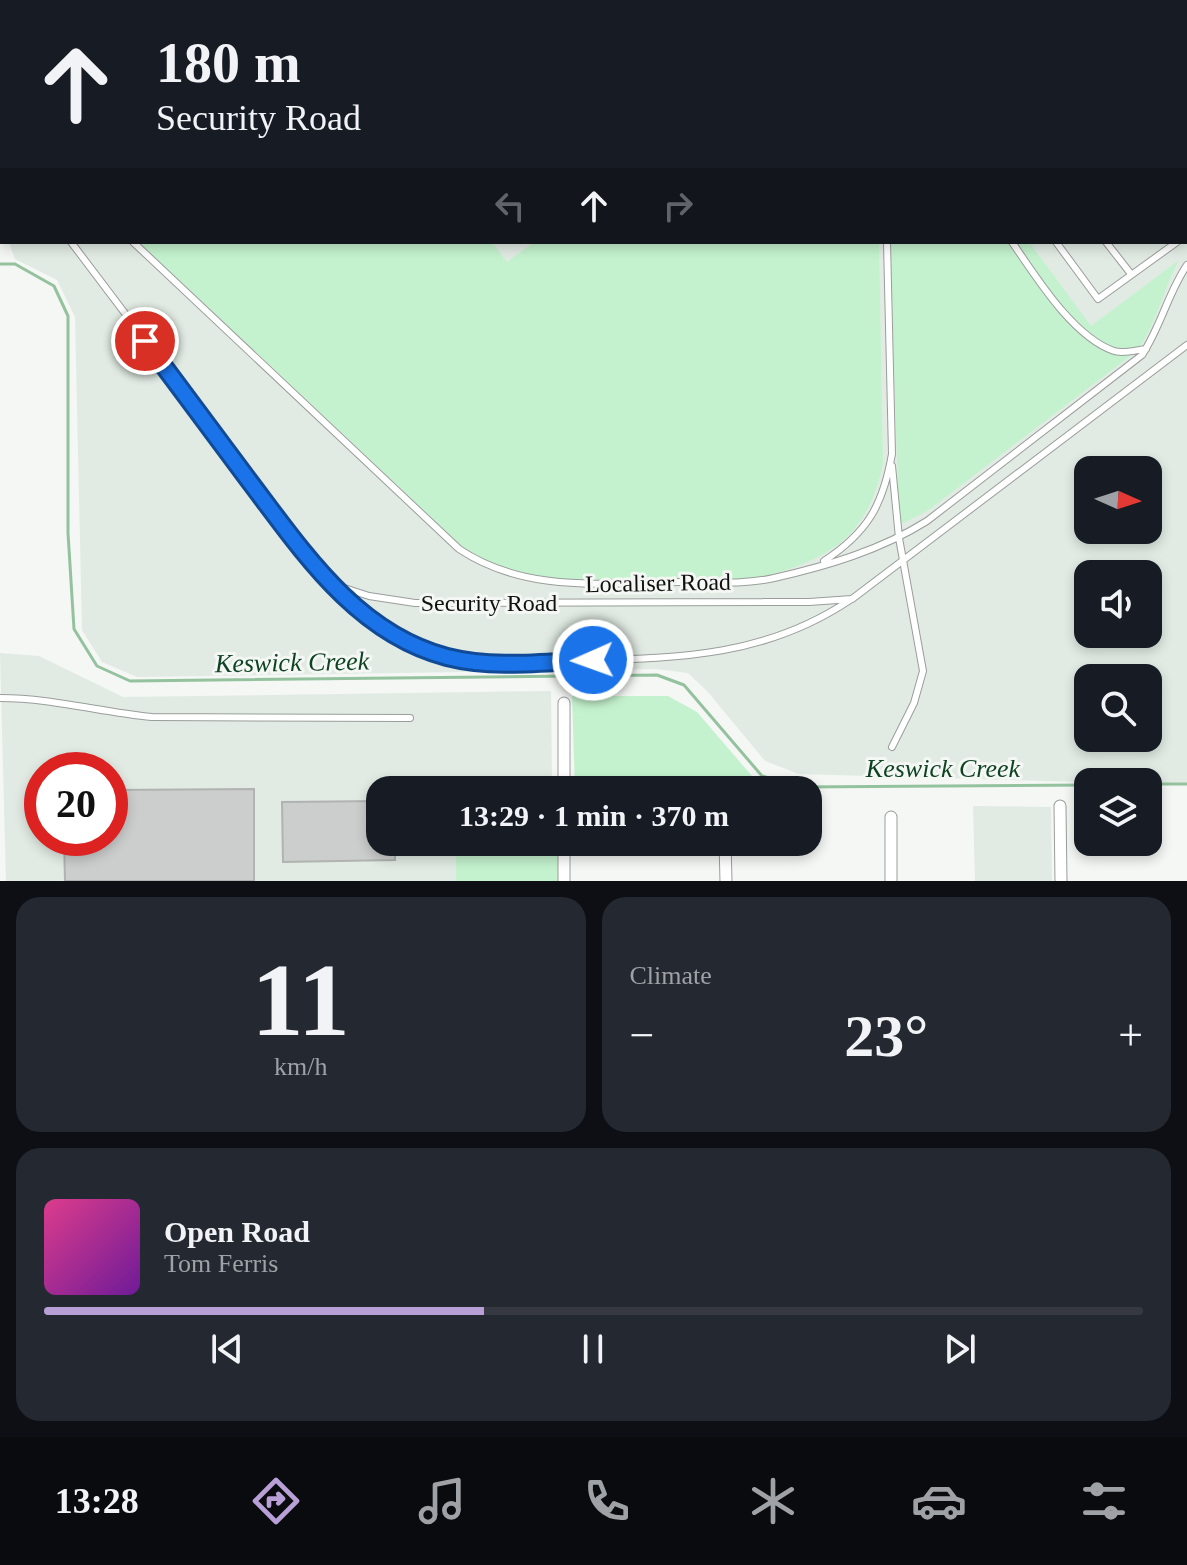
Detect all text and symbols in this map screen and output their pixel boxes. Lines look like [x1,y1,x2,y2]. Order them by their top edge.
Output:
icon: ahead [24,32,128,136]
text: 180 m [156,32,301,94]
text: Security Road [156,98,361,138]
icon: left [488,184,532,228]
icon: ahead [572,184,616,228]
icon: right [656,184,700,228]
pin [111,307,179,375]
icon: arrive [123,319,167,363]
north arrow [1074,456,1162,544]
map controls [1074,456,1162,856]
button: sound [1074,560,1162,648]
street label: Localiser Road [585,569,731,597]
street label: Security Road [421,590,557,616]
position arrow [551,618,635,702]
water label: Keswick Creek [214,647,370,678]
button: search [1074,664,1162,752]
speed limit sign: 20 [24,752,128,856]
water label: Keswick Creek [865,754,1021,783]
button: layers [1074,768,1162,856]
text: 13:29 · 1 min · 370 m [459,799,729,832]
text: 11 [252,942,350,1057]
text: Climate [630,961,712,990]
text: 23° [844,1003,928,1069]
text: − [630,1011,654,1060]
text: + [1118,1011,1143,1060]
text: km/h [274,1052,327,1081]
text: Open Road [164,1215,310,1248]
text: Tom Ferris [164,1249,278,1278]
icon: previous [205,1327,249,1371]
icon: pause [571,1327,615,1371]
icon: next [938,1327,982,1371]
icon: directions [248,1473,304,1529]
icon: music [414,1473,470,1529]
icon: phone [579,1473,635,1529]
icon: climate [745,1473,801,1529]
icon: car [911,1473,967,1529]
icon: filters [1076,1473,1132,1529]
text: 13:28 [55,1481,139,1521]

